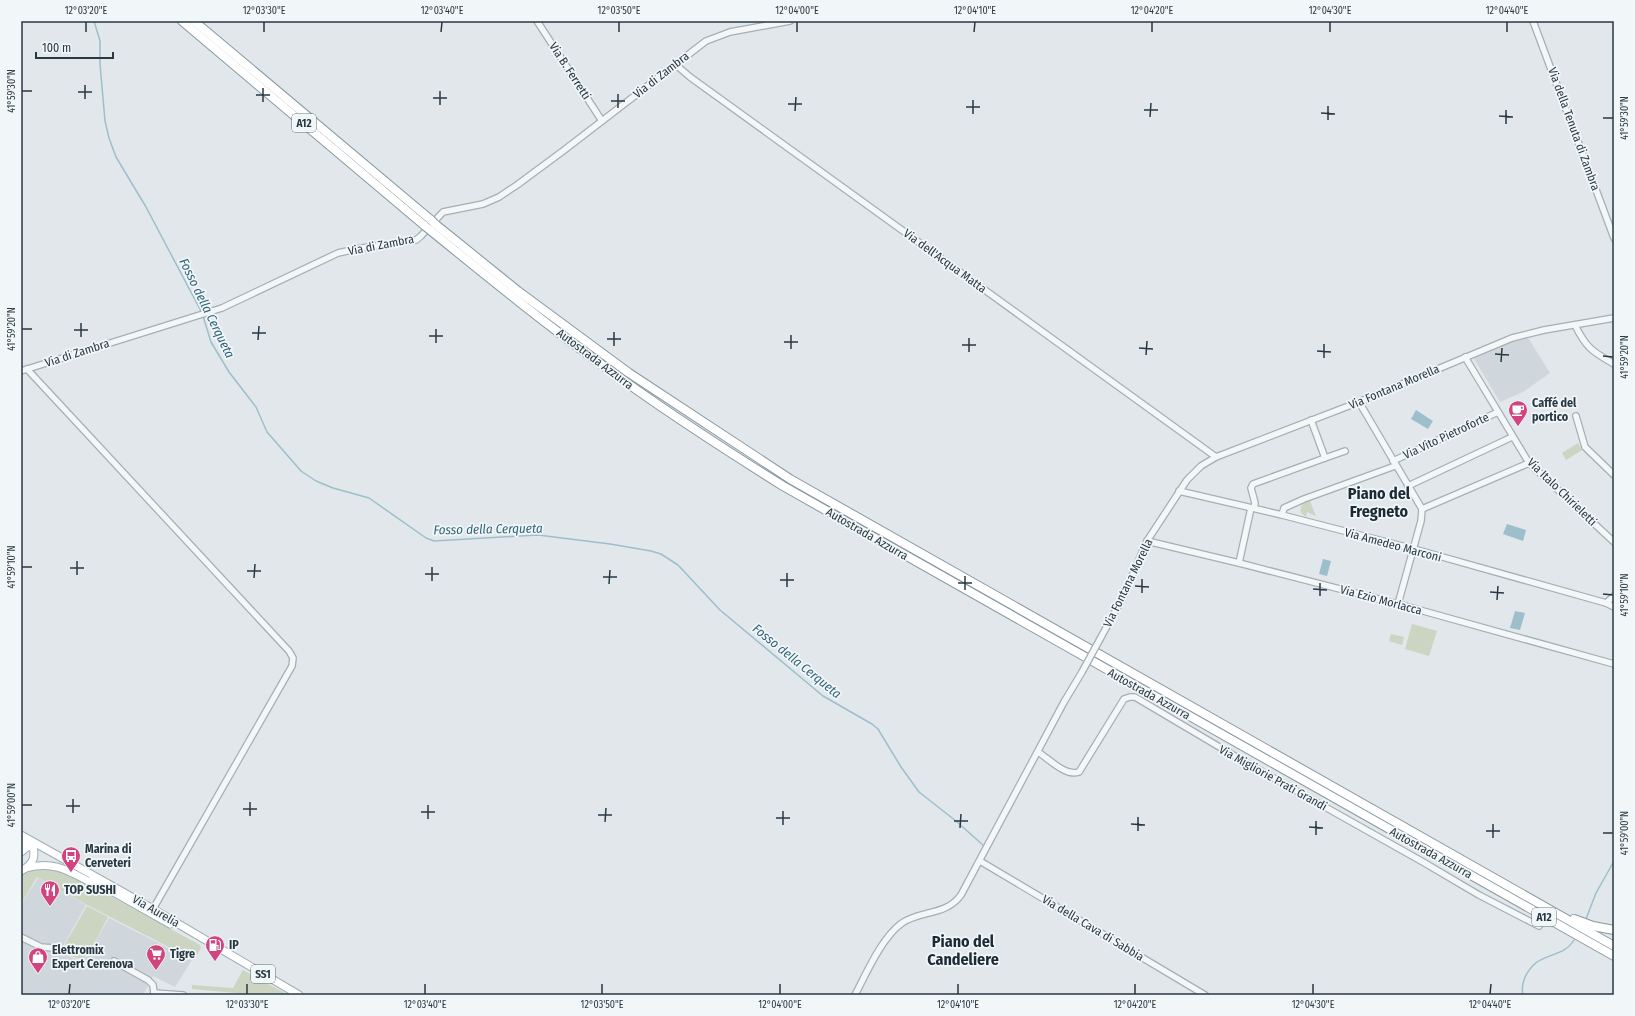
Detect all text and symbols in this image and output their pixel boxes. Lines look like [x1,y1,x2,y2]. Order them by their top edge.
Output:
text: 12°03'20"E [65,5,108,17]
text: 12°03'30"E [243,5,286,17]
text: 12°03'40"E [421,5,464,17]
text: 12°03'50"E [598,5,641,17]
text: 12°04'00"E [775,5,819,17]
text: 12°04'10"E [954,5,996,17]
text: 12°04'20"E [1131,5,1174,17]
text: 12°04'30"E [1309,5,1352,17]
text: 12°04'40"E [1486,5,1529,17]
scale bar [36,34,113,60]
street label: Via B. Ferretti [546,40,594,102]
text: 100 m [42,41,71,55]
street label: Via di Zambra [630,49,692,101]
street label: Via della Tenuta di Zambra [1545,65,1603,193]
text: 41°59'30"N [6,69,18,113]
text: 41°59'30"N [1619,96,1631,140]
road number: A12 [292,114,316,132]
street label: Via dell'Acqua Matta [901,226,989,296]
street label: Via di Zambra [347,232,415,258]
water label: Fosso della Cerqueta [176,256,238,361]
text: 41°59'20"N [6,307,18,351]
street label: Autostrada Azzurra [554,326,636,392]
text: 41°59'20"N [1619,335,1631,379]
street label: Via di Zambra [43,336,111,370]
street label: Via Fontana Morella [1347,362,1441,412]
place label: Caffé del portico [1532,396,1577,424]
cafe icon: Caffé del portico [1507,399,1529,427]
street label: Via Vito Pietroforte [1401,410,1491,462]
street label: Via Italo Chirieletti [1524,455,1600,529]
district label: Piano del Fregneto [1348,484,1411,521]
street label: Autostrada Azzurra [823,505,911,563]
water label: Fosso della Cerqueta [433,521,543,537]
street label: Via Amedeo Marconi [1343,525,1443,565]
street label: Via Fontana Morella [1100,536,1156,630]
text: 41°59'10"N [6,545,18,589]
text: 41°59'10"N [1619,573,1631,617]
street label: Via Ezio Morlacca [1339,582,1424,618]
water label: Fosso della Cerqueta [750,621,844,701]
street label: Autostrada Azzurra [1105,665,1193,723]
street label: Via Migliorie Prati Grandi [1217,742,1329,814]
text: 41°59'00"N [6,783,18,827]
text: 41°59'00"N [1619,811,1631,855]
street label: Autostrada Azzurra [1387,824,1475,882]
place label: Marina di Cerveteri [85,842,132,870]
bus stop icon: Marina di Cerveteri [60,845,82,873]
restaurant icon: TOP SUSHI [39,879,61,907]
place label: TOP SUSHI [64,883,116,897]
street label: Via Aurelia [130,892,182,930]
street label: Via della Cava di Sabbia [1039,892,1147,964]
road number: A12 [1532,908,1556,926]
district label: Piano del Candeliere [927,932,999,969]
fuel station icon: IP [204,934,226,962]
place label: IP [229,938,239,952]
place label: Elettromix Expert Cerenova [52,943,133,971]
supermarket icon: Tigre [145,943,167,971]
shop icon: Elettromix Expert Cerenova [27,946,49,974]
place label: Tigre [170,947,195,961]
road number: SS1 [251,965,275,983]
text: 12°03'20"E [48,999,91,1011]
text: 12°03'30"E [226,999,269,1011]
text: 12°03'40"E [404,999,447,1011]
text: 12°03'50"E [581,999,624,1011]
text: 12°04'00"E [758,999,802,1011]
text: 12°04'10"E [937,999,979,1011]
text: 12°04'20"E [1114,999,1157,1011]
text: 12°04'30"E [1292,999,1335,1011]
text: 12°04'40"E [1469,999,1512,1011]

